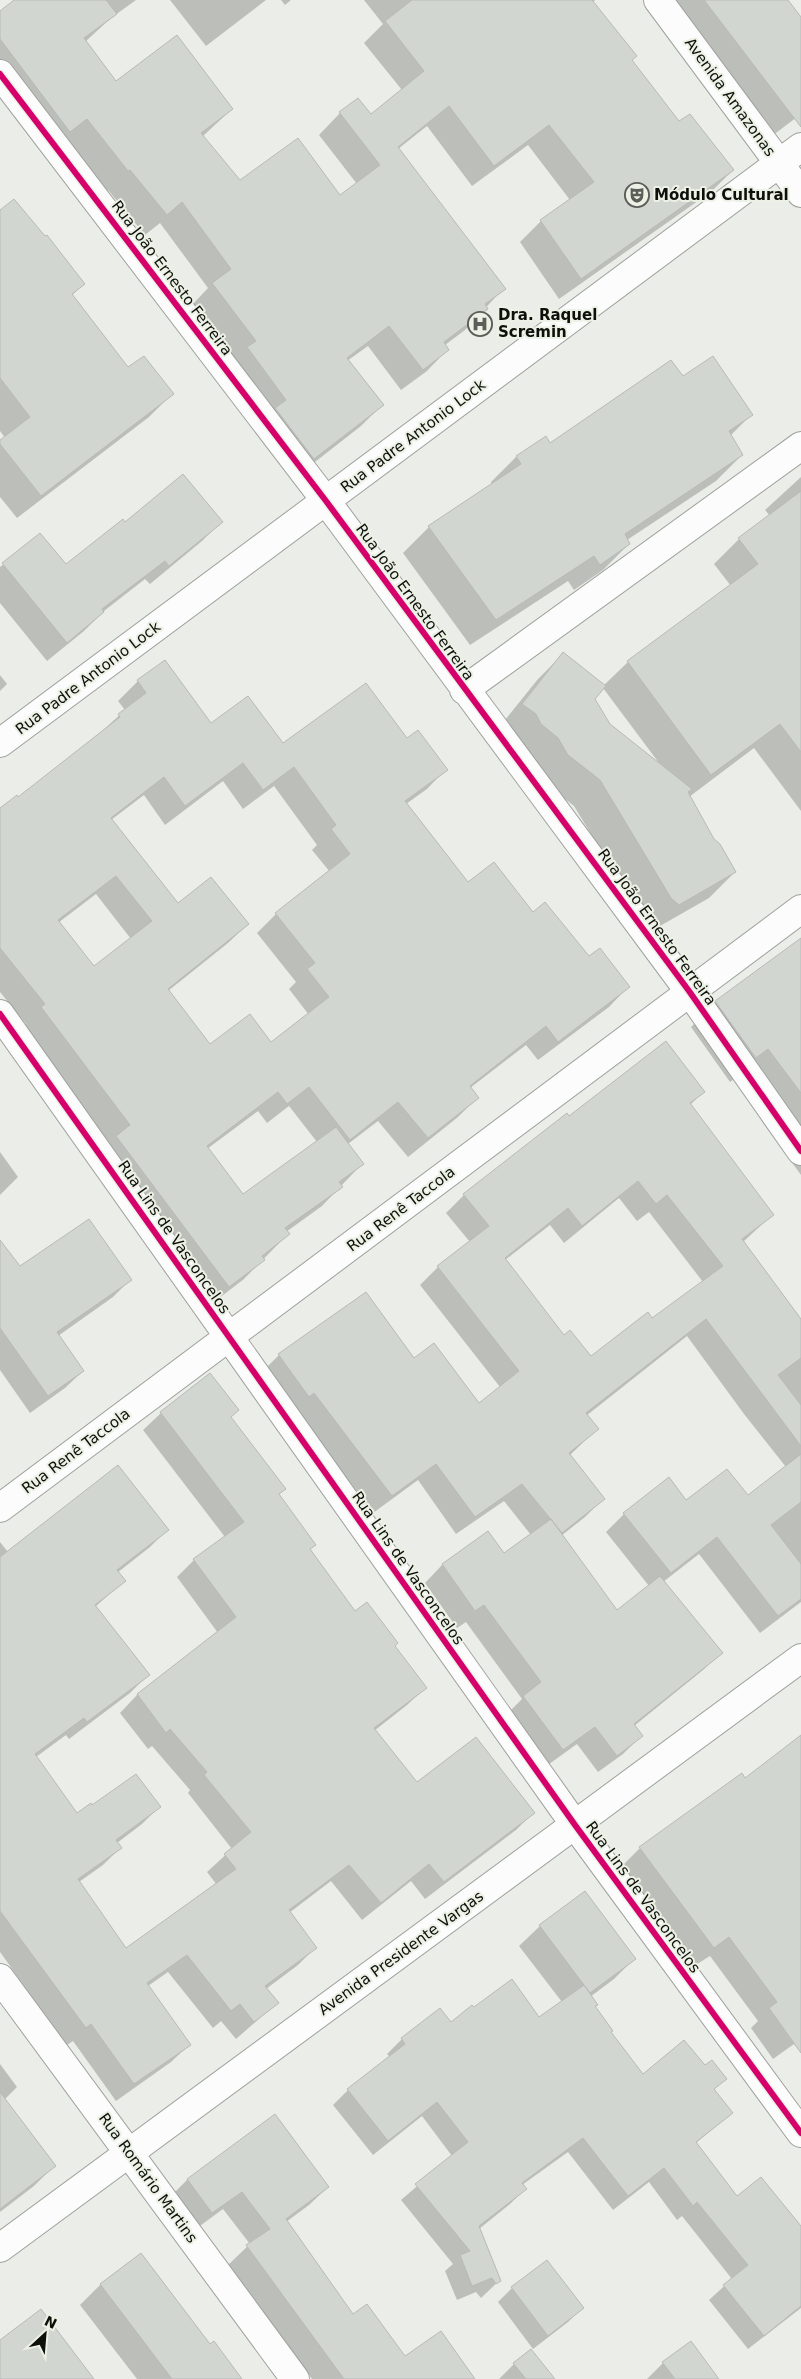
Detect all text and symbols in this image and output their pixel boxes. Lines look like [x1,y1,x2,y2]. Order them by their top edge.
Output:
street label: Avenida Amazonas [681,34,779,160]
theatre icon: Módulo Cultural [624,182,650,208]
place label: Módulo Cultural [654,186,789,204]
street label: Rua João Ernesto Ferreira [108,197,236,359]
place label: Dra. Raquel Scremin [498,306,597,341]
hospital icon: Dra. Raquel Scremin [467,311,493,337]
street label: Rua Padre Antonio Lock [337,375,489,496]
street label: Rua João Ernesto Ferreira [352,520,478,684]
street label: Rua Padre Antonio Lock [12,617,164,738]
street label: Rua João Ernesto Ferreira [594,845,720,1009]
street label: Rua Lins de Vasconcelos [114,1157,234,1317]
street label: Rua Renê Taccola [343,1163,459,1255]
street label: Rua Renê Taccola [18,1405,134,1497]
street label: Rua Lins de Vasconcelos [348,1488,468,1648]
street label: Rua Lins de Vasconcelos [582,1818,704,1976]
street label: Avenida Presidente Vargas [315,1887,487,2019]
street label: Rua Romário Martins [95,2110,201,2246]
north arrow [20,2309,70,2359]
text: N [42,2313,59,2332]

